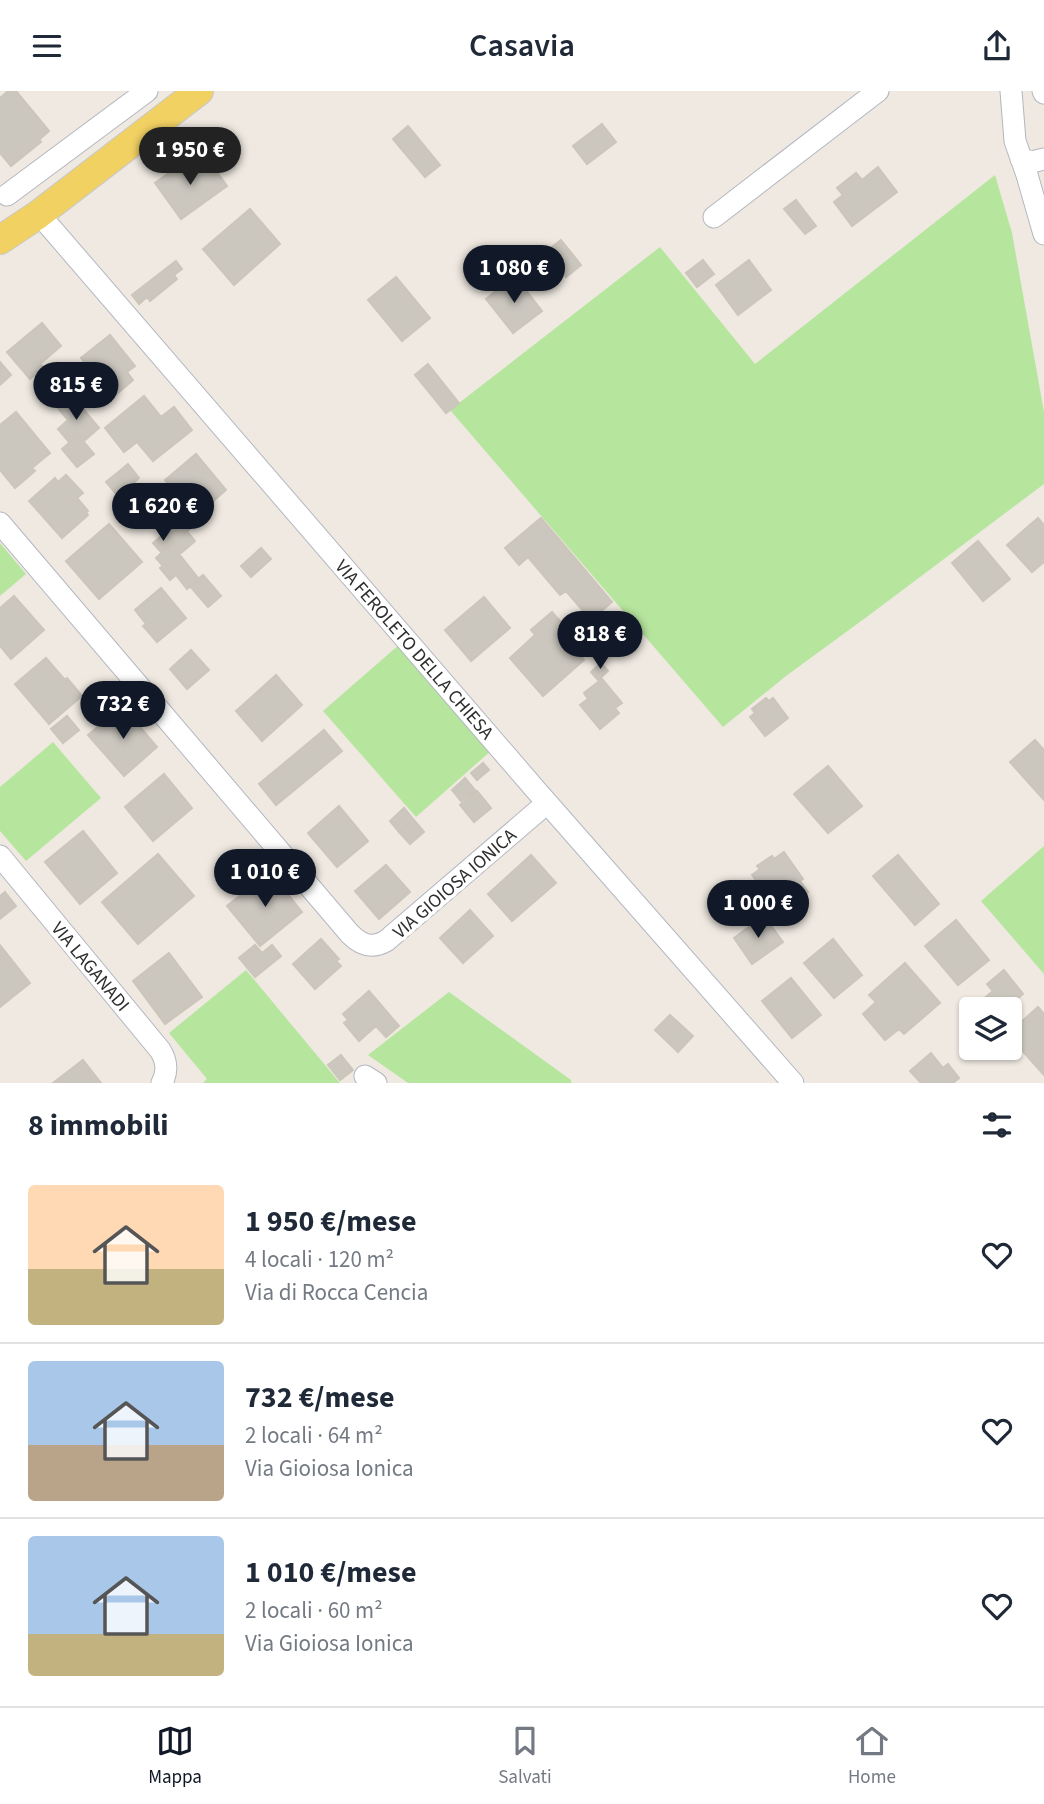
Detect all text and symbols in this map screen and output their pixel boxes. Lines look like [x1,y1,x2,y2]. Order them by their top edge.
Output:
text: Casavia [469,23,575,69]
icon: menu [28,27,66,65]
icon: share [978,27,1016,65]
pin: 1 950 € [125,127,255,187]
text: 1 950 € [155,133,225,166]
pin: 1 080 € [449,245,579,305]
text: 1 080 € [479,251,549,284]
pin: 815 € [27,363,125,422]
text: 815 € [49,368,103,401]
pin: 1 620 € [98,483,228,543]
text: 1 620 € [128,489,198,522]
street label: VIA FEROLETO DELLA CHIESA [328,554,500,746]
pin: 818 € [551,611,649,671]
text: 818 € [573,617,627,650]
pin: 732 € [74,681,172,741]
text: 732 € [96,687,150,720]
street label: VIA GIOIOSA IONICA [387,822,523,946]
pin: 1 010 € [200,849,330,909]
text: 1 010 € [230,855,300,888]
pin: 1 000 € [693,881,823,940]
text: 1 000 € [723,886,793,919]
street label: VIA LAGANADI [44,916,135,1018]
map controls [959,997,1022,1060]
button: layers [959,997,1022,1060]
text: 8 immobili [28,1104,169,1147]
icon: filters [978,1106,1016,1144]
text: 1 950 €/mese [245,1200,416,1243]
icon: home [84,1213,168,1297]
icon: heart [978,1236,1016,1274]
text: 4 locali · 120 m² [245,1243,394,1276]
text: Via di Rocca Cencia [245,1276,428,1309]
text: 732 €/mese [245,1376,395,1419]
icon: home [84,1389,168,1473]
icon: heart [978,1412,1016,1450]
text: 2 locali · 64 m² [245,1419,383,1452]
text: Via Gioiosa Ionica [245,1452,414,1485]
text: 1 010 €/mese [245,1551,416,1594]
icon: home [84,1564,168,1648]
icon: heart [978,1587,1016,1625]
text: 2 locali · 60 m² [245,1594,383,1627]
text: Via Gioiosa Ionica [245,1627,414,1660]
tab: Mappa [148,1722,202,1791]
tab: Salvati [498,1722,552,1791]
tab: Home [848,1722,896,1791]

